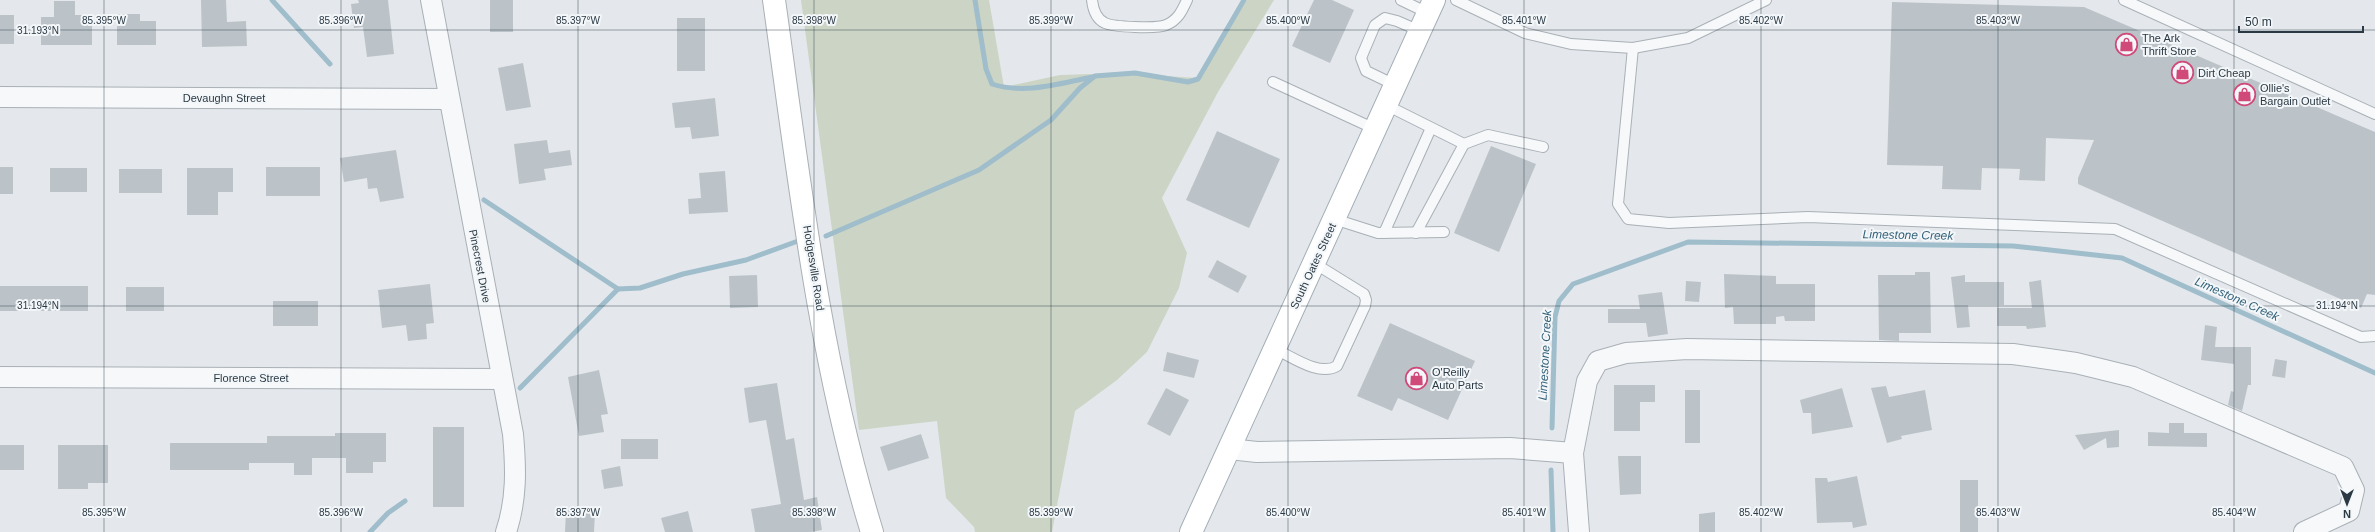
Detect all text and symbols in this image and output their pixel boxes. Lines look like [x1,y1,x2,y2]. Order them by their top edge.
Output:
scale bar [2239,8,2363,34]
text: 85.395°W [82,15,127,26]
text: 85.396°W [319,15,364,26]
text: 85.397°W [556,15,601,26]
text: 85.398°W [792,15,837,26]
text: 85.399°W [1029,15,1074,26]
text: 85.400°W [1266,15,1311,26]
text: 85.401°W [1502,15,1547,26]
text: 85.402°W [1739,15,1784,26]
text: 85.403°W [1976,15,2021,26]
text: 50 m [2245,15,2272,29]
text: 31.193°N [17,25,59,36]
shop icon: The Ark Thrift Store [2114,31,2140,57]
place label: The Ark Thrift Store [2142,32,2196,57]
shop icon: Dirt Cheap [2169,60,2195,86]
place label: Dirt Cheap [2198,67,2251,79]
shop icon: Ollie's Bargain Outlet [2232,81,2258,107]
place label: Ollie's Bargain Outlet [2260,82,2330,107]
street label: Devaughn Street [183,92,265,104]
street label: South Oates Street [1288,221,1338,311]
street label: Hodgesville Road [801,224,827,312]
water label: Limestone Creek [1863,227,1954,243]
street label: Pinecrest Drive [467,228,493,304]
water label: Limestone Creek [2193,274,2282,324]
text: 31.194°N [17,300,59,311]
text: 31.194°N [2316,300,2358,311]
water label: Limestone Creek [1536,308,1554,401]
shop icon: O'Reilly Auto Parts [1403,365,1429,391]
place label: O'Reilly Auto Parts [1432,366,1484,391]
street label: Florence Street [213,372,289,384]
north arrow [2327,484,2367,524]
text: 85.395°W [82,507,127,518]
text: 85.396°W [319,507,364,518]
text: 85.397°W [556,507,601,518]
text: 85.398°W [792,507,837,518]
text: 85.399°W [1029,507,1074,518]
text: 85.400°W [1266,507,1311,518]
text: 85.401°W [1502,507,1547,518]
text: 85.402°W [1739,507,1784,518]
text: 85.403°W [1976,507,2021,518]
text: 85.404°W [2212,507,2257,518]
text: N [2343,508,2351,520]

